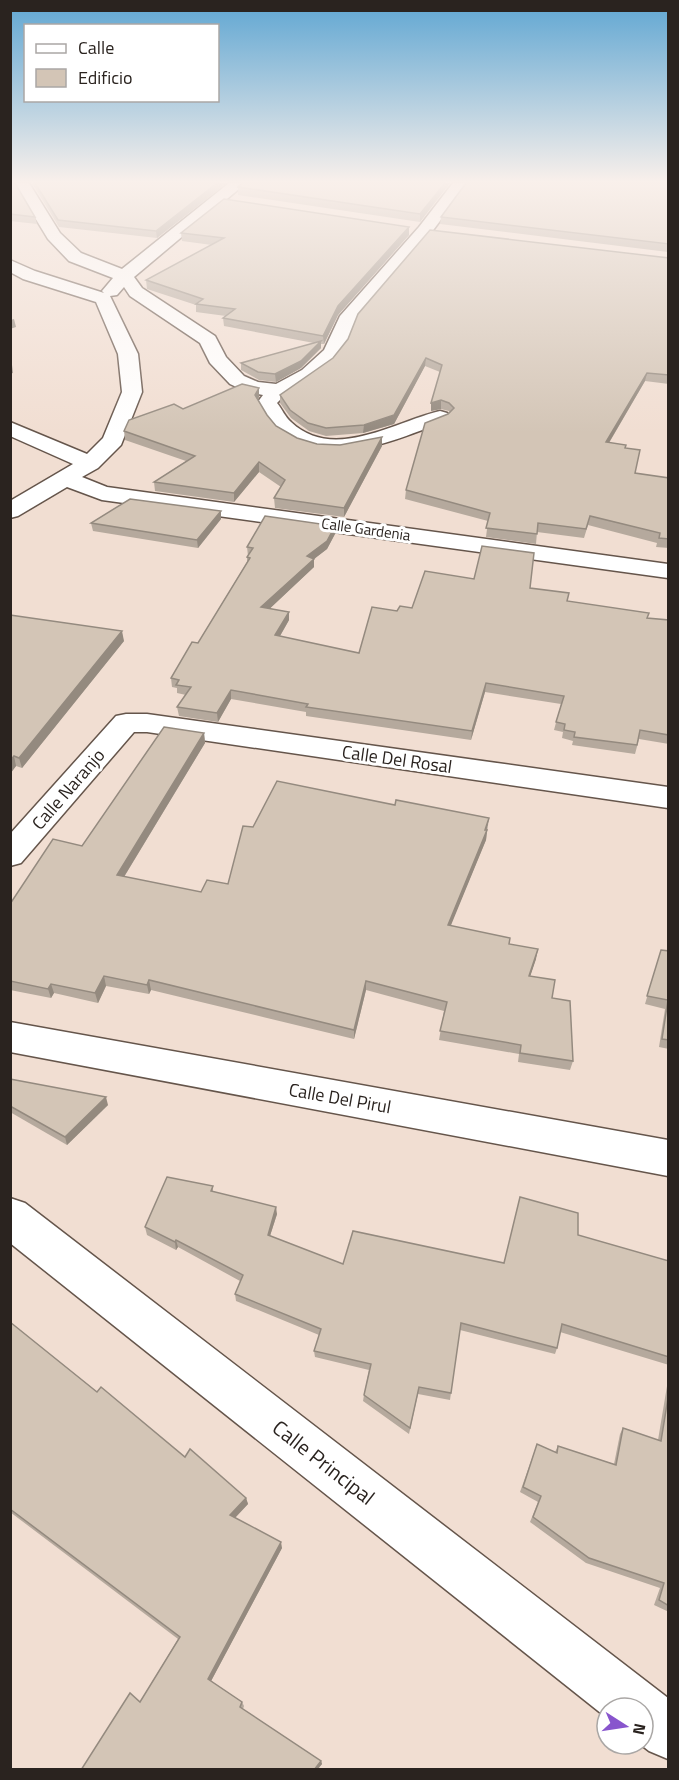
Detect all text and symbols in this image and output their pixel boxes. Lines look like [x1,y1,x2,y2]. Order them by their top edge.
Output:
legend [24,24,219,102]
text: Calle [78,34,114,61]
text: Edificio [78,64,132,91]
street label: Calle Gardenia [320,511,412,547]
street label: Calle Del Rosal [340,738,454,780]
street label: Calle Naranjo [25,743,111,835]
street label: Calle Del Pirul [287,1076,393,1120]
street label: Calle Principal [266,1412,382,1512]
north arrow [595,1696,655,1756]
text: N [627,1721,653,1737]

